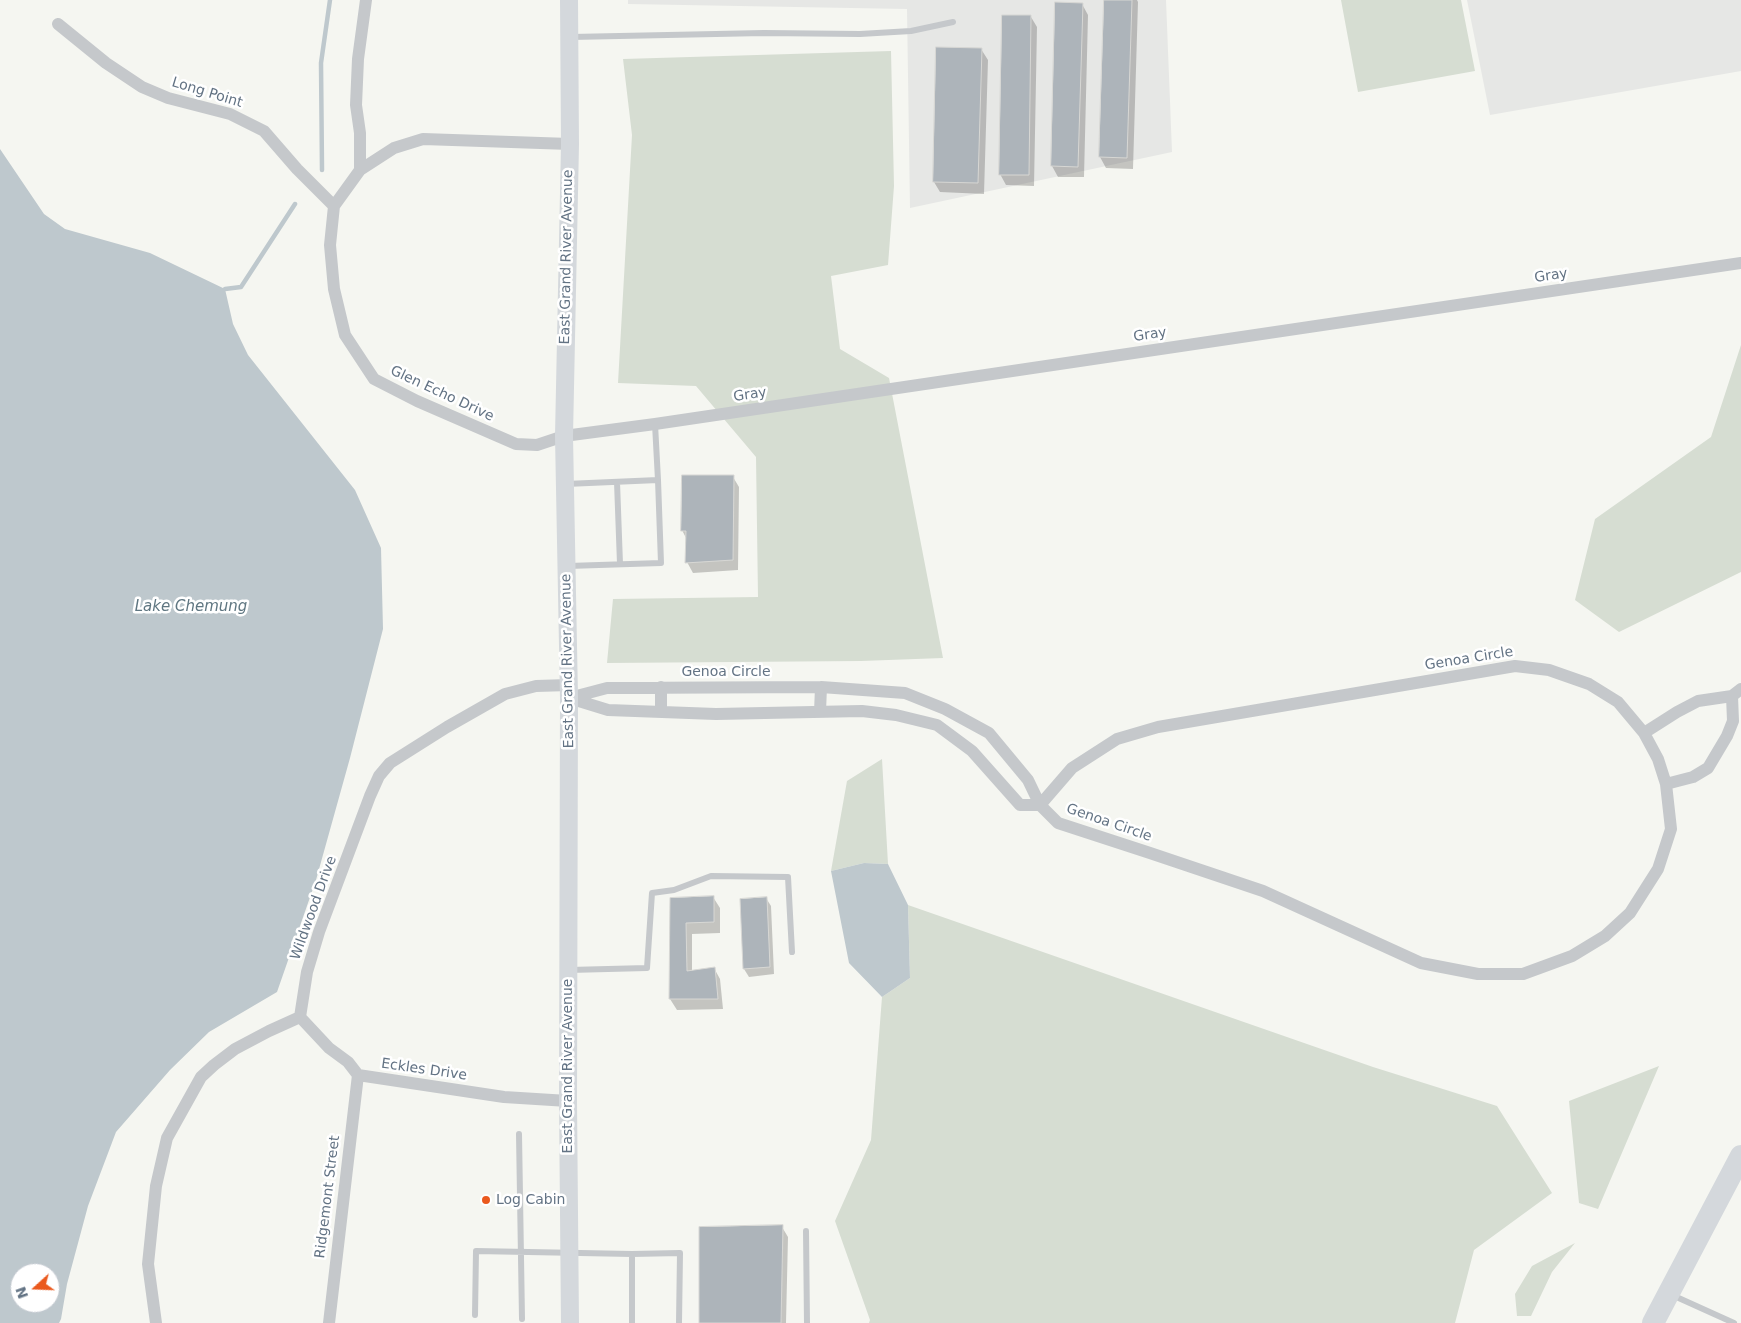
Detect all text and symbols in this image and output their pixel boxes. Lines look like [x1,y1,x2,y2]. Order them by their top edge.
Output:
street label: Long Point [170,74,244,112]
street label: East Grand River Avenue [557,169,577,345]
street label: Gray [1533,265,1569,287]
street label: Gray [1132,324,1168,346]
street label: Glen Echo Drive [388,363,496,425]
street label: Gray [732,384,768,406]
street label: East Grand River Avenue [558,573,578,749]
water label: Lake Chemung [135,598,247,616]
street label: Genoa Circle [1424,644,1514,674]
street label: Genoa Circle [681,664,771,680]
street label: Genoa Circle [1064,801,1154,845]
street label: Wildwood Drive [287,854,341,962]
street label: East Grand River Avenue [560,979,576,1153]
street label: Eckles Drive [380,1056,468,1084]
street label: Ridgemont Street [312,1135,344,1259]
place label: Log Cabin [496,1192,565,1208]
marker: Log Cabin [480,1194,492,1206]
north arrow [10,1263,60,1313]
text: N [12,1285,31,1301]

